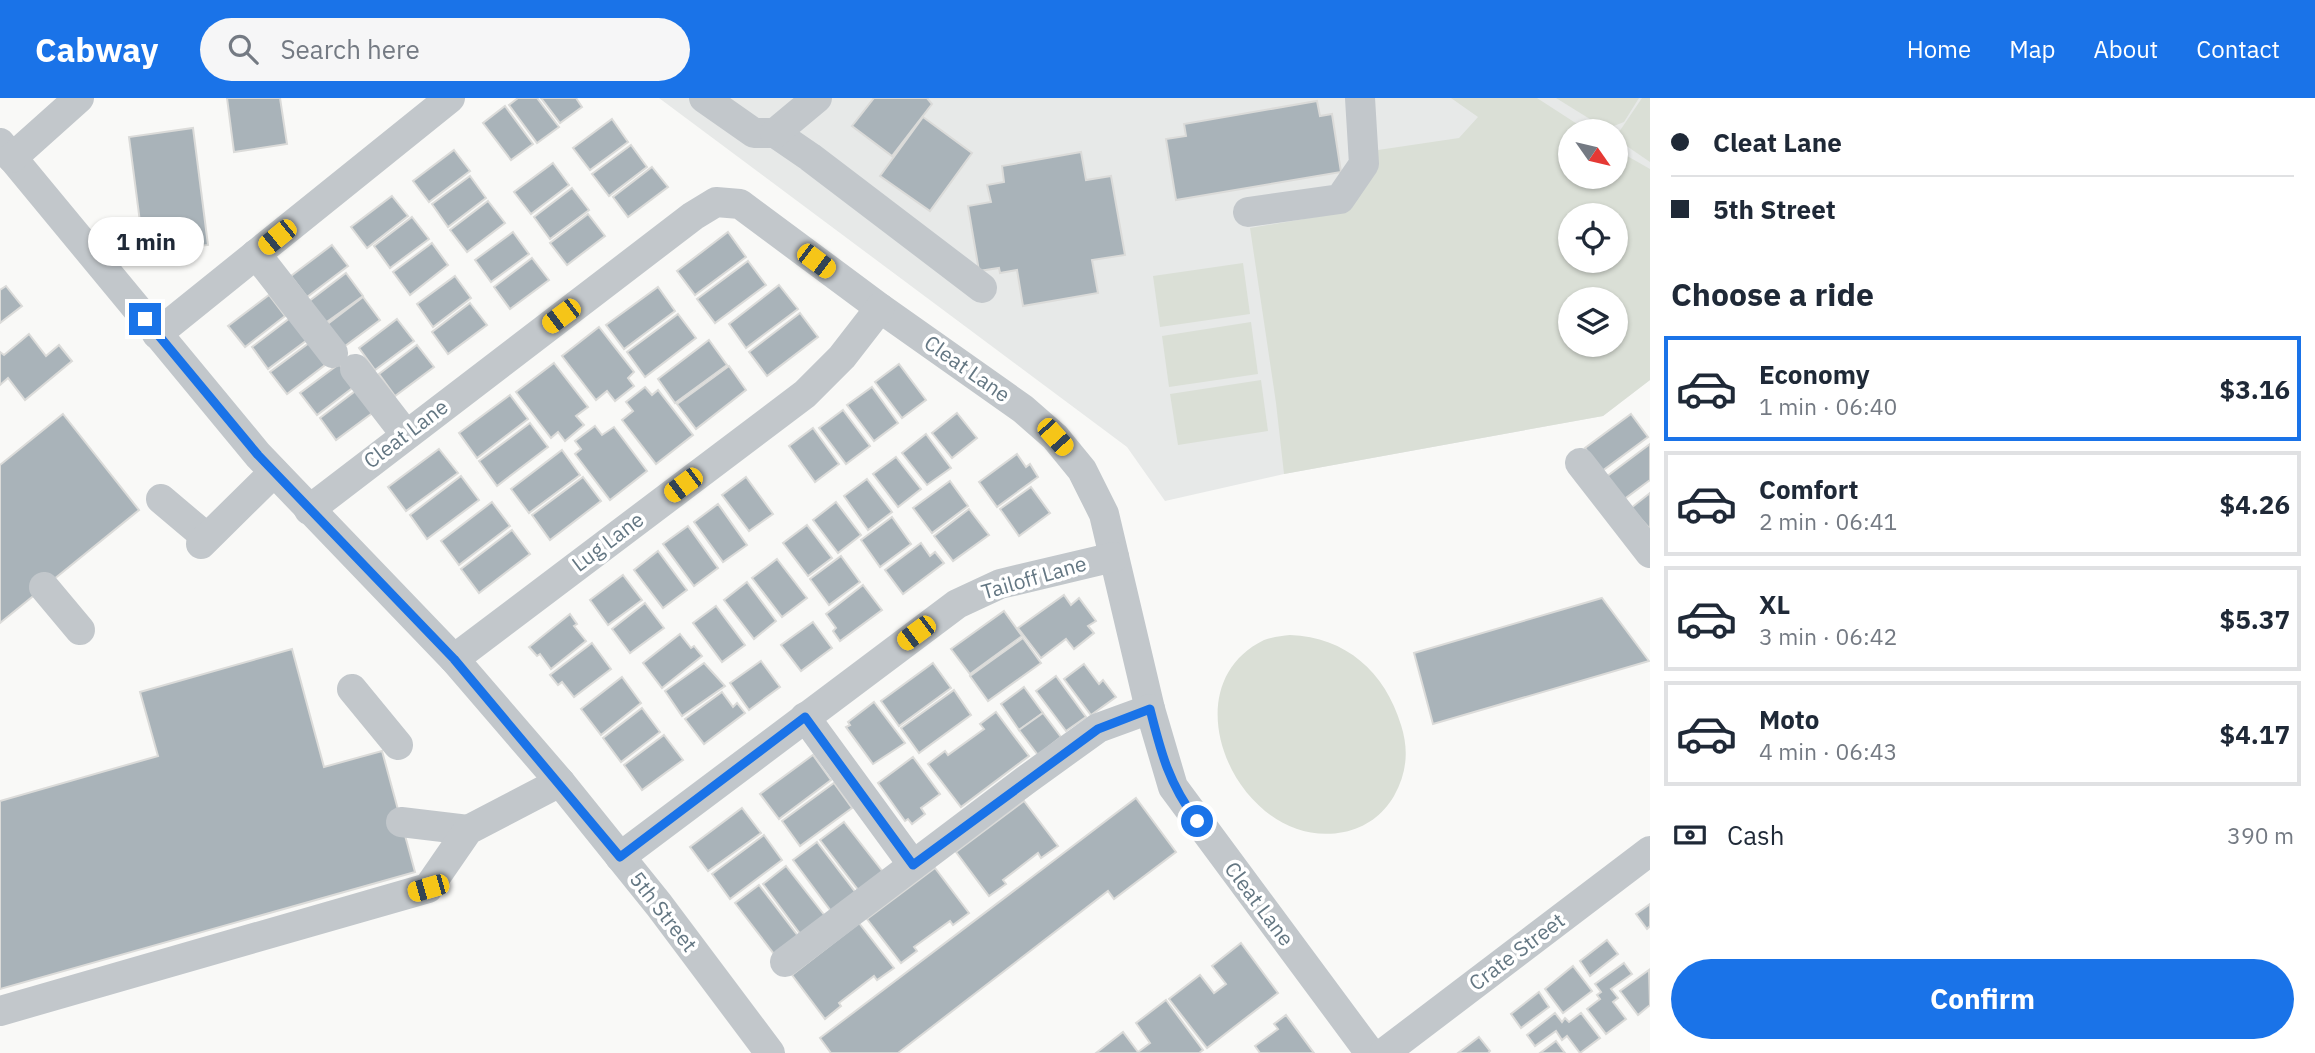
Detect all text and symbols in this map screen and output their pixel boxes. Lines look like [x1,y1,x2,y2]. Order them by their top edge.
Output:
search box [200,18,690,81]
text: Cabway [35,28,158,71]
icon: search [224,30,262,68]
text: Search here [280,32,420,66]
text: Home [1907,33,1971,65]
text: Map [2009,33,2055,65]
text: About [2093,33,2158,65]
text: Contact [2196,33,2280,65]
north arrow [1558,119,1628,189]
map controls [1558,119,1628,357]
text: Cleat Lane [1713,125,1842,159]
text: 5th Street [1713,192,1836,226]
button: locate [1558,203,1628,273]
car [255,216,300,258]
callout: 1 min [87,218,203,266]
text: 1 min [116,226,176,256]
car [793,240,840,282]
text: Choose a ride [1671,273,1874,315]
button: layers [1558,287,1628,357]
car [538,295,585,337]
route end [129,303,161,335]
street label: Cleat Lane [919,328,1016,408]
icon: car [1675,357,1738,420]
text: Economy [1759,357,1870,391]
text: $3.16 [2220,372,2290,406]
text: 1 min · 06:40 [1759,391,1897,421]
street label: Cleat Lane [357,392,453,474]
car [1034,414,1077,460]
car [660,464,707,506]
icon: car [1675,472,1738,535]
text: Comfort [1759,472,1858,506]
text: $4.26 [2220,487,2290,521]
street label: Lug Lane [566,505,649,577]
text: 2 min · 06:41 [1759,506,1897,536]
street label: Tailoff Lane [978,549,1090,605]
icon: car [1675,587,1738,650]
text: XL [1759,587,1790,621]
text: $5.37 [2220,602,2290,636]
car [893,612,940,654]
text: 3 min · 06:42 [1759,621,1897,651]
icon: car [1675,702,1738,765]
text: Moto [1759,702,1819,736]
text: $4.17 [2220,717,2290,751]
text: 4 min · 06:43 [1759,736,1897,766]
route start [1181,805,1213,837]
icon: cash [1671,816,1709,854]
text: Cash [1727,818,1784,852]
text: 390 m [2227,820,2294,850]
street label: Cleat Lane [1219,855,1301,951]
street label: 5th Street [624,866,704,957]
car [405,872,452,904]
street label: Crate Street [1463,906,1570,996]
button: Confirm [1671,959,2294,1039]

